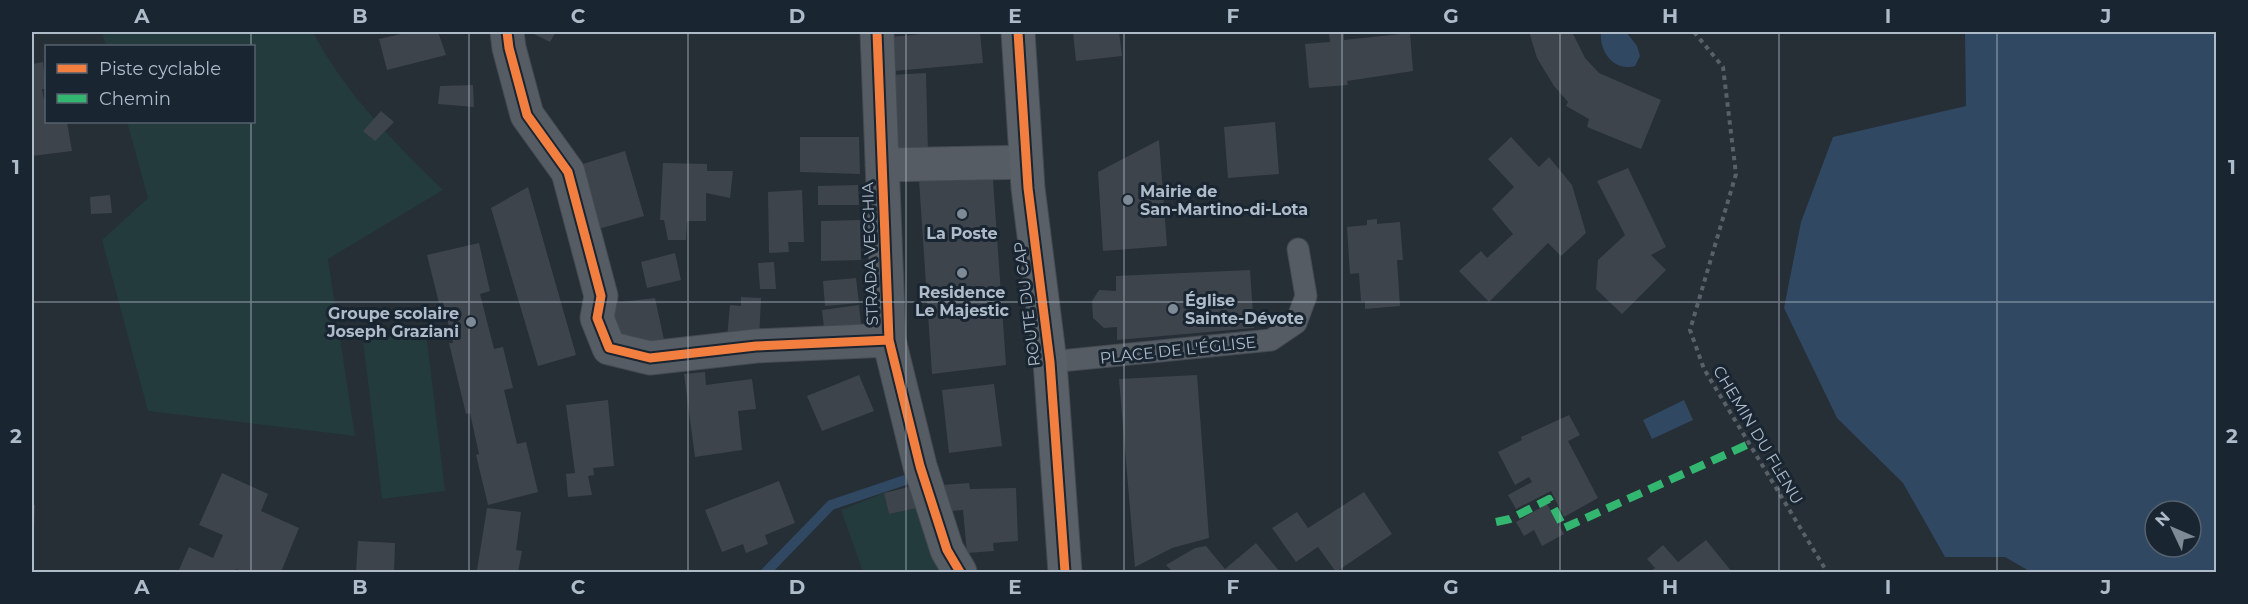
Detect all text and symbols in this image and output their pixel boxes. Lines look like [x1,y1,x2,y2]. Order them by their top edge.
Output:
text: A [133,4,150,28]
text: B [352,4,368,28]
text: C [571,4,586,28]
text: D [789,4,805,28]
text: E [1008,4,1022,28]
text: F [1227,4,1240,28]
text: G [1443,4,1459,28]
text: H [1662,4,1678,28]
text: I [1885,4,1891,28]
text: J [2100,4,2111,28]
legend [45,45,255,123]
text: Piste cyclable [99,58,221,80]
text: Chemin [99,88,171,110]
text: 1 [12,155,20,179]
text: 1 [2228,155,2236,179]
street label: STRADA VECCHIA [858,181,882,326]
place label: Mairie de San-Martino-di-Lota [1140,182,1308,219]
marker: Mairie de San-Martino-di-Lota [1121,193,1135,207]
marker: La Poste [955,207,969,221]
place label: La Poste [926,224,998,243]
street label: ROUTE DU CAP [1010,240,1044,368]
marker: Residence Le Majestic [955,266,969,280]
place label: Residence Le Majestic [915,283,1010,320]
place label: Église Sainte-Dévote [1185,291,1304,328]
marker: Église Sainte-Dévote [1166,302,1180,316]
place label: Groupe scolaire Joseph Graziani [326,304,459,341]
marker: Groupe scolaire Joseph Graziani [464,315,478,329]
street label: PLACE DE L'ÉGLISE [1099,332,1257,368]
street label: CHEMIN DU FLENU [1709,362,1807,508]
text: 2 [10,424,22,448]
text: 2 [2226,424,2238,448]
north arrow [2143,499,2203,559]
text: N [2151,508,2174,530]
text: A [133,575,150,599]
text: B [352,575,368,599]
text: C [571,575,586,599]
text: D [789,575,805,599]
text: E [1008,575,1022,599]
text: F [1227,575,1240,599]
text: G [1443,575,1459,599]
text: H [1662,575,1678,599]
text: I [1885,575,1891,599]
text: J [2100,575,2111,599]

